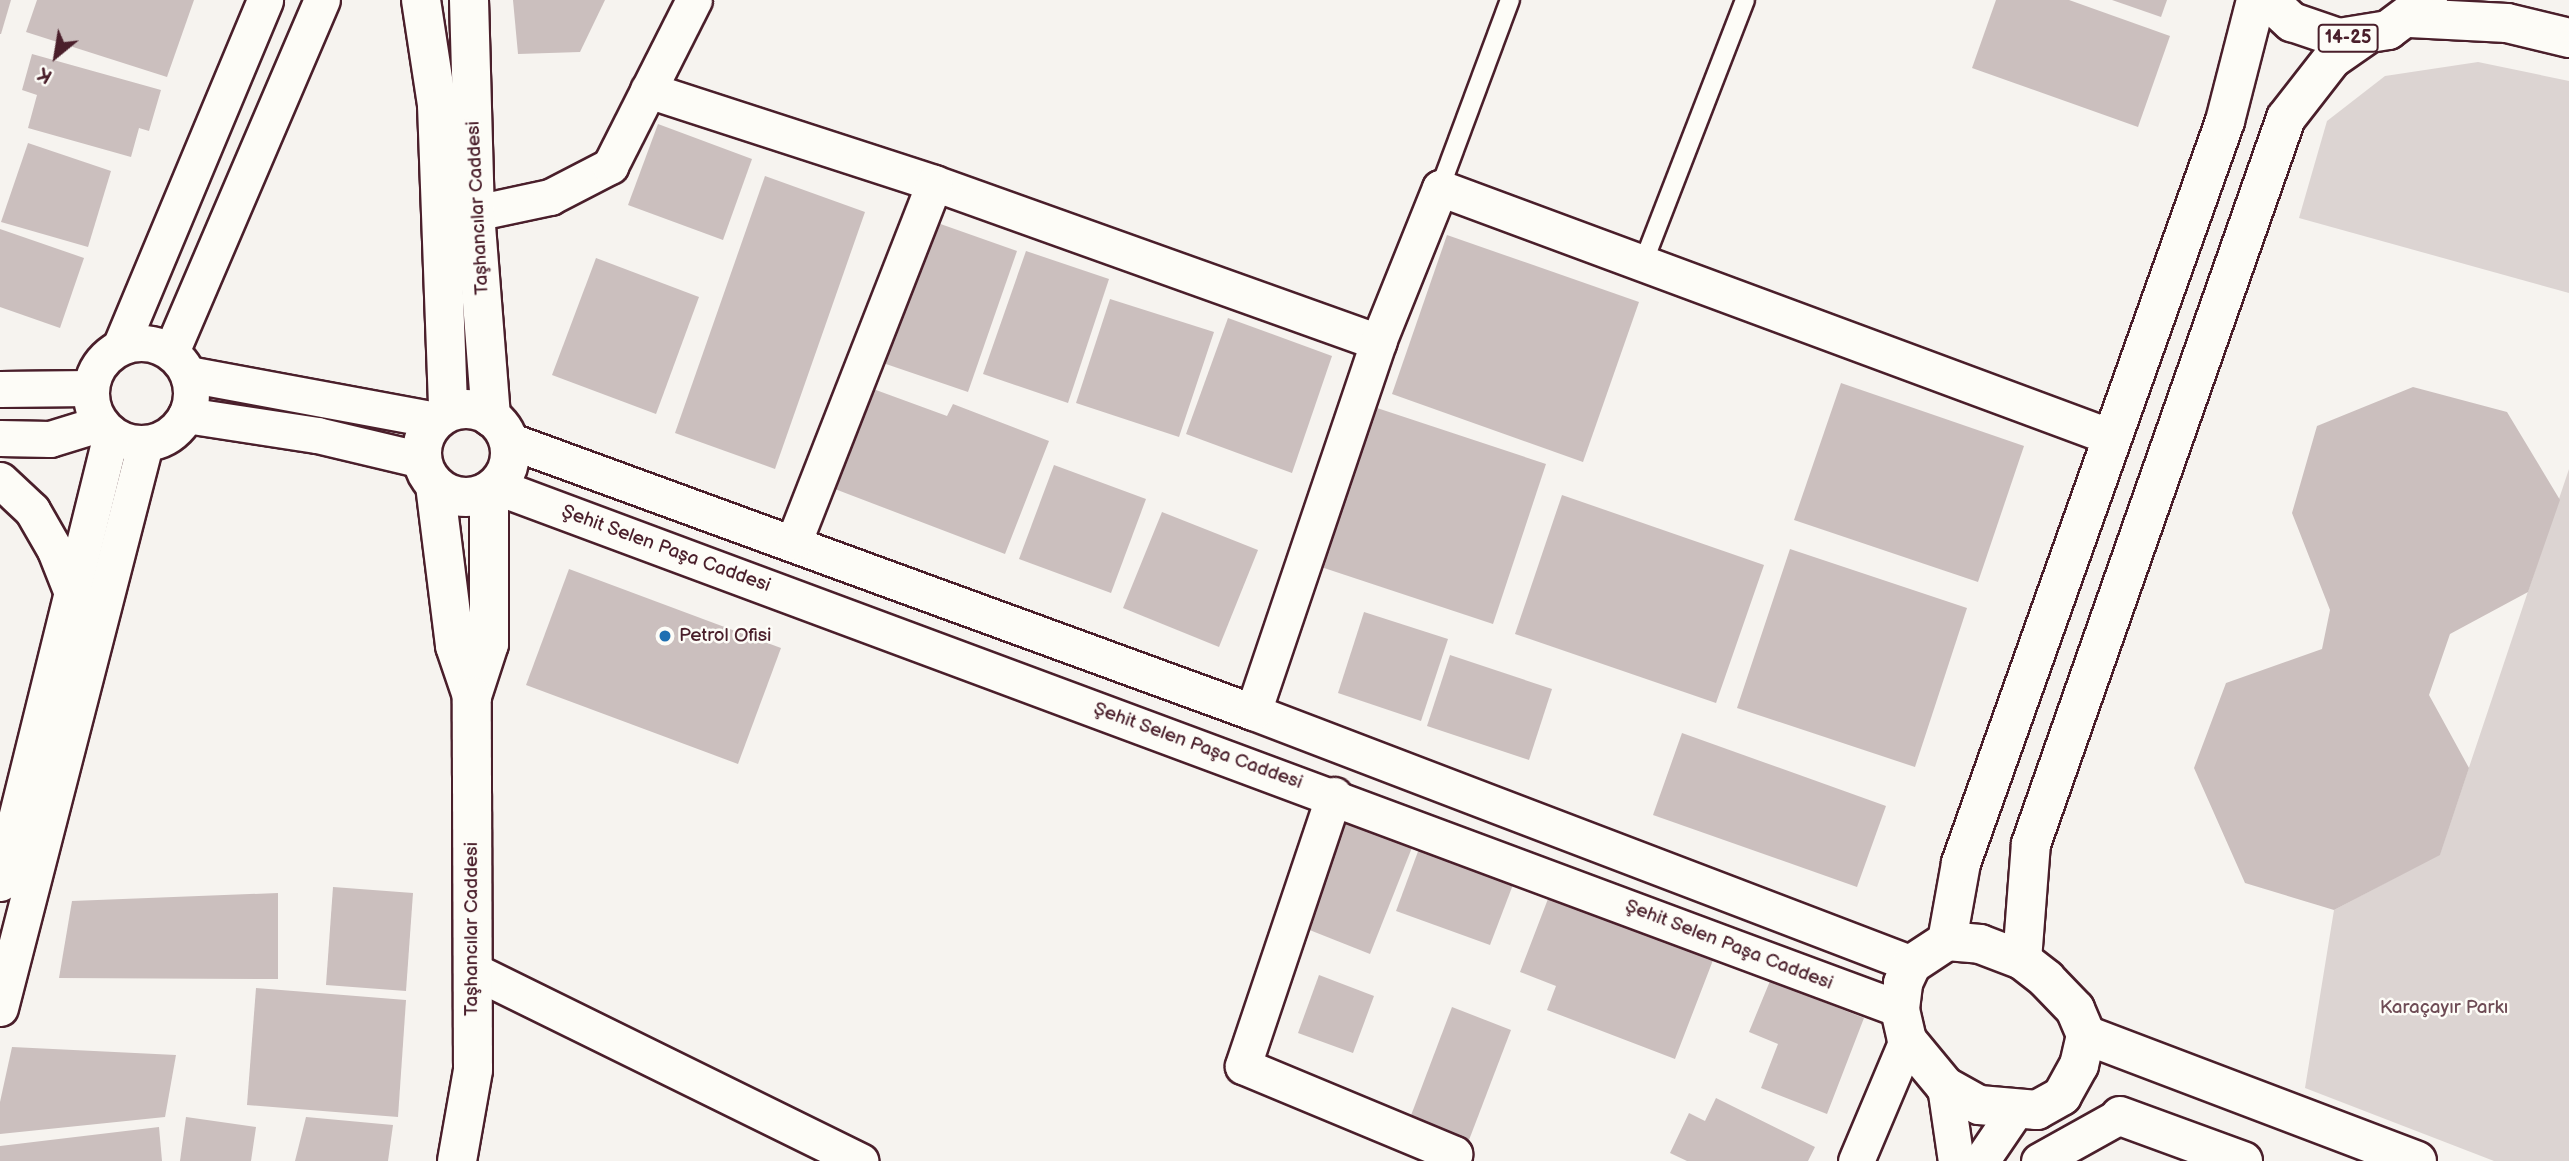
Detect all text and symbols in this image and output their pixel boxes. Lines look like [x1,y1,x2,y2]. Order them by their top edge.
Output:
north arrow [21,21,91,91]
road number: 14-25 [2316,24,2380,52]
text: K [34,61,57,88]
street label: Taşhancılar Caddesi [462,120,494,296]
street label: Şehit Selen Paşa Caddesi [558,500,774,598]
place label: Petrol Ofisi [679,625,771,647]
marker: Petrol Ofisi [657,628,673,644]
street label: Şehit Selen Paşa Caddesi [1090,697,1306,795]
street label: Taşhancılar Caddesi [461,842,483,1016]
street label: Şehit Selen Paşa Caddesi [1622,895,1836,995]
park label: Karaçayır Parkı [2380,997,2508,1019]

